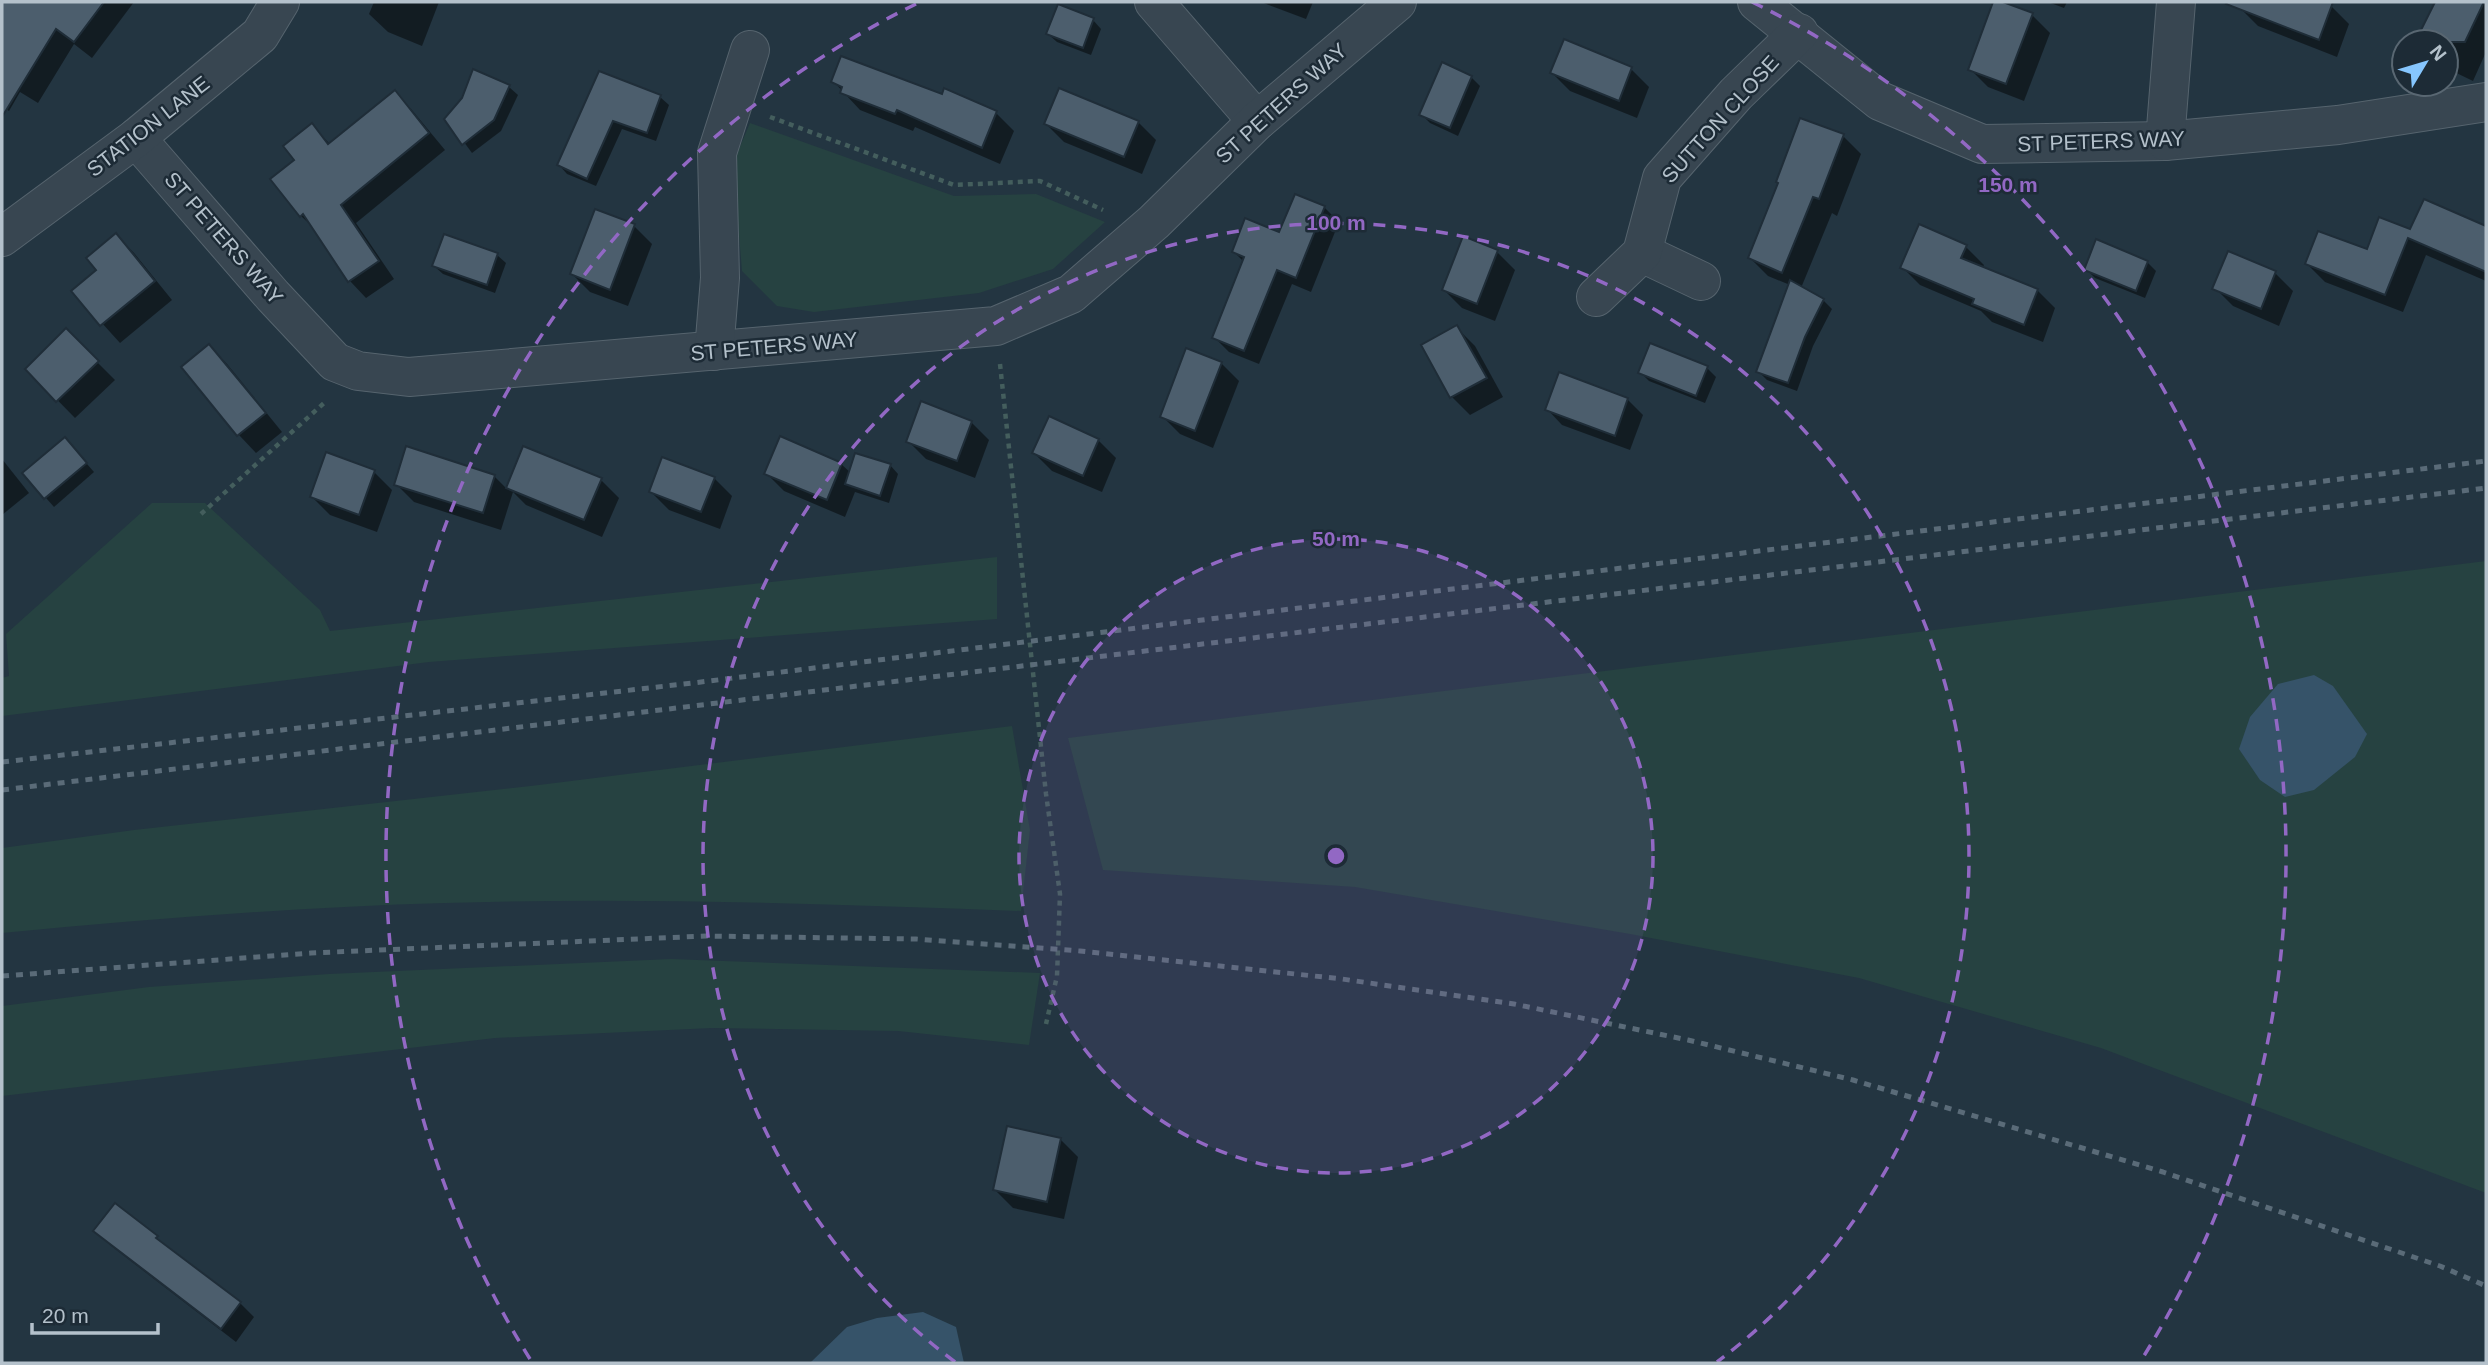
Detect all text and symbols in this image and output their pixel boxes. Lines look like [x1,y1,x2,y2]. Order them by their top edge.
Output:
north arrow [2390,28,2460,98]
street label: ST PETERS WAY [1211,38,1351,168]
text: N [2426,41,2451,65]
street label: SUTTON CLOSE [1657,51,1783,187]
street label: STATION LANE [82,71,214,181]
street label: ST PETERS WAY [2017,127,2185,155]
street label: ST PETERS WAY [160,167,288,309]
text: 150 m [1978,173,2038,196]
text: 100 m [1306,211,1366,234]
street label: ST PETERS WAY [689,327,859,365]
text: 50 m [1312,527,1360,550]
centre of rings [1324,844,1348,868]
scale bar [32,1292,158,1336]
text: 20 m [42,1304,89,1327]

